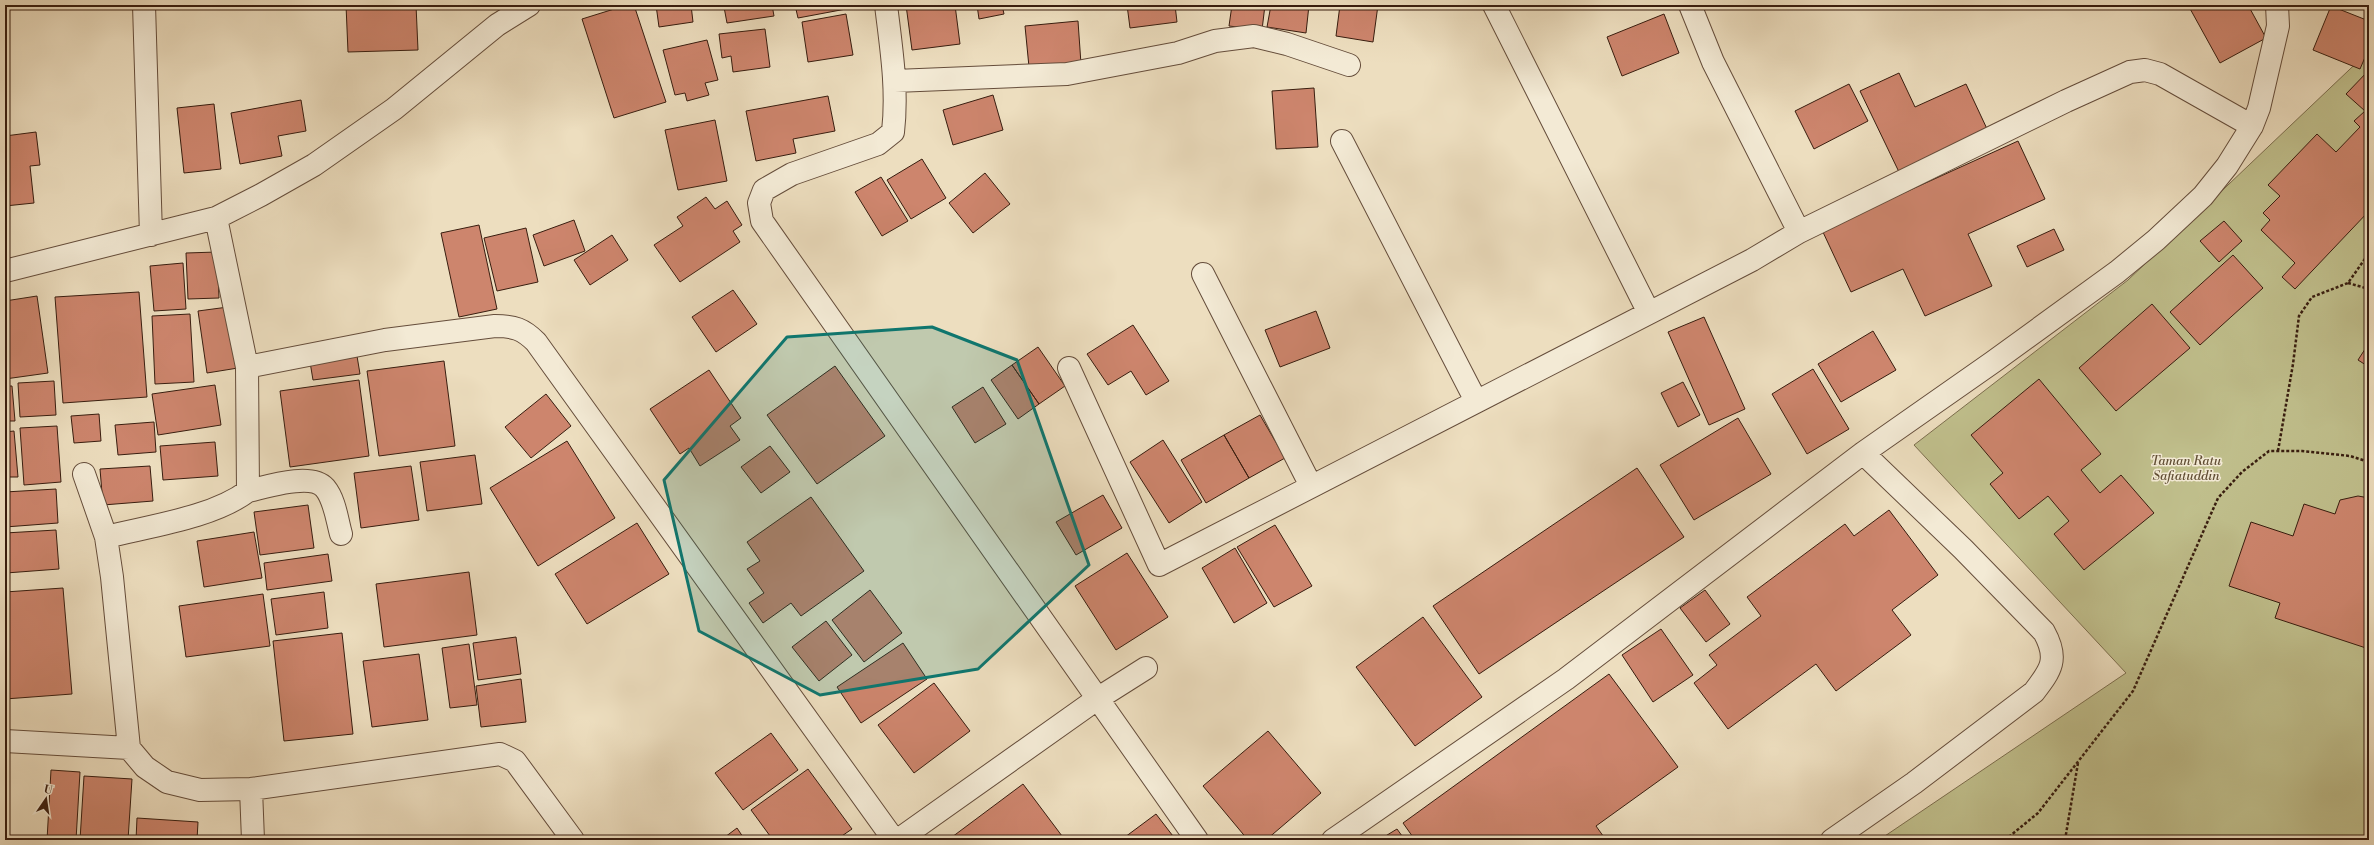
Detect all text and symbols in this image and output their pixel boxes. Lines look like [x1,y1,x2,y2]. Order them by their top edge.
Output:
park label: Taman Ratu Safiatuddin [2151,453,2222,484]
north arrow [26,779,66,819]
text: U [42,782,54,798]

